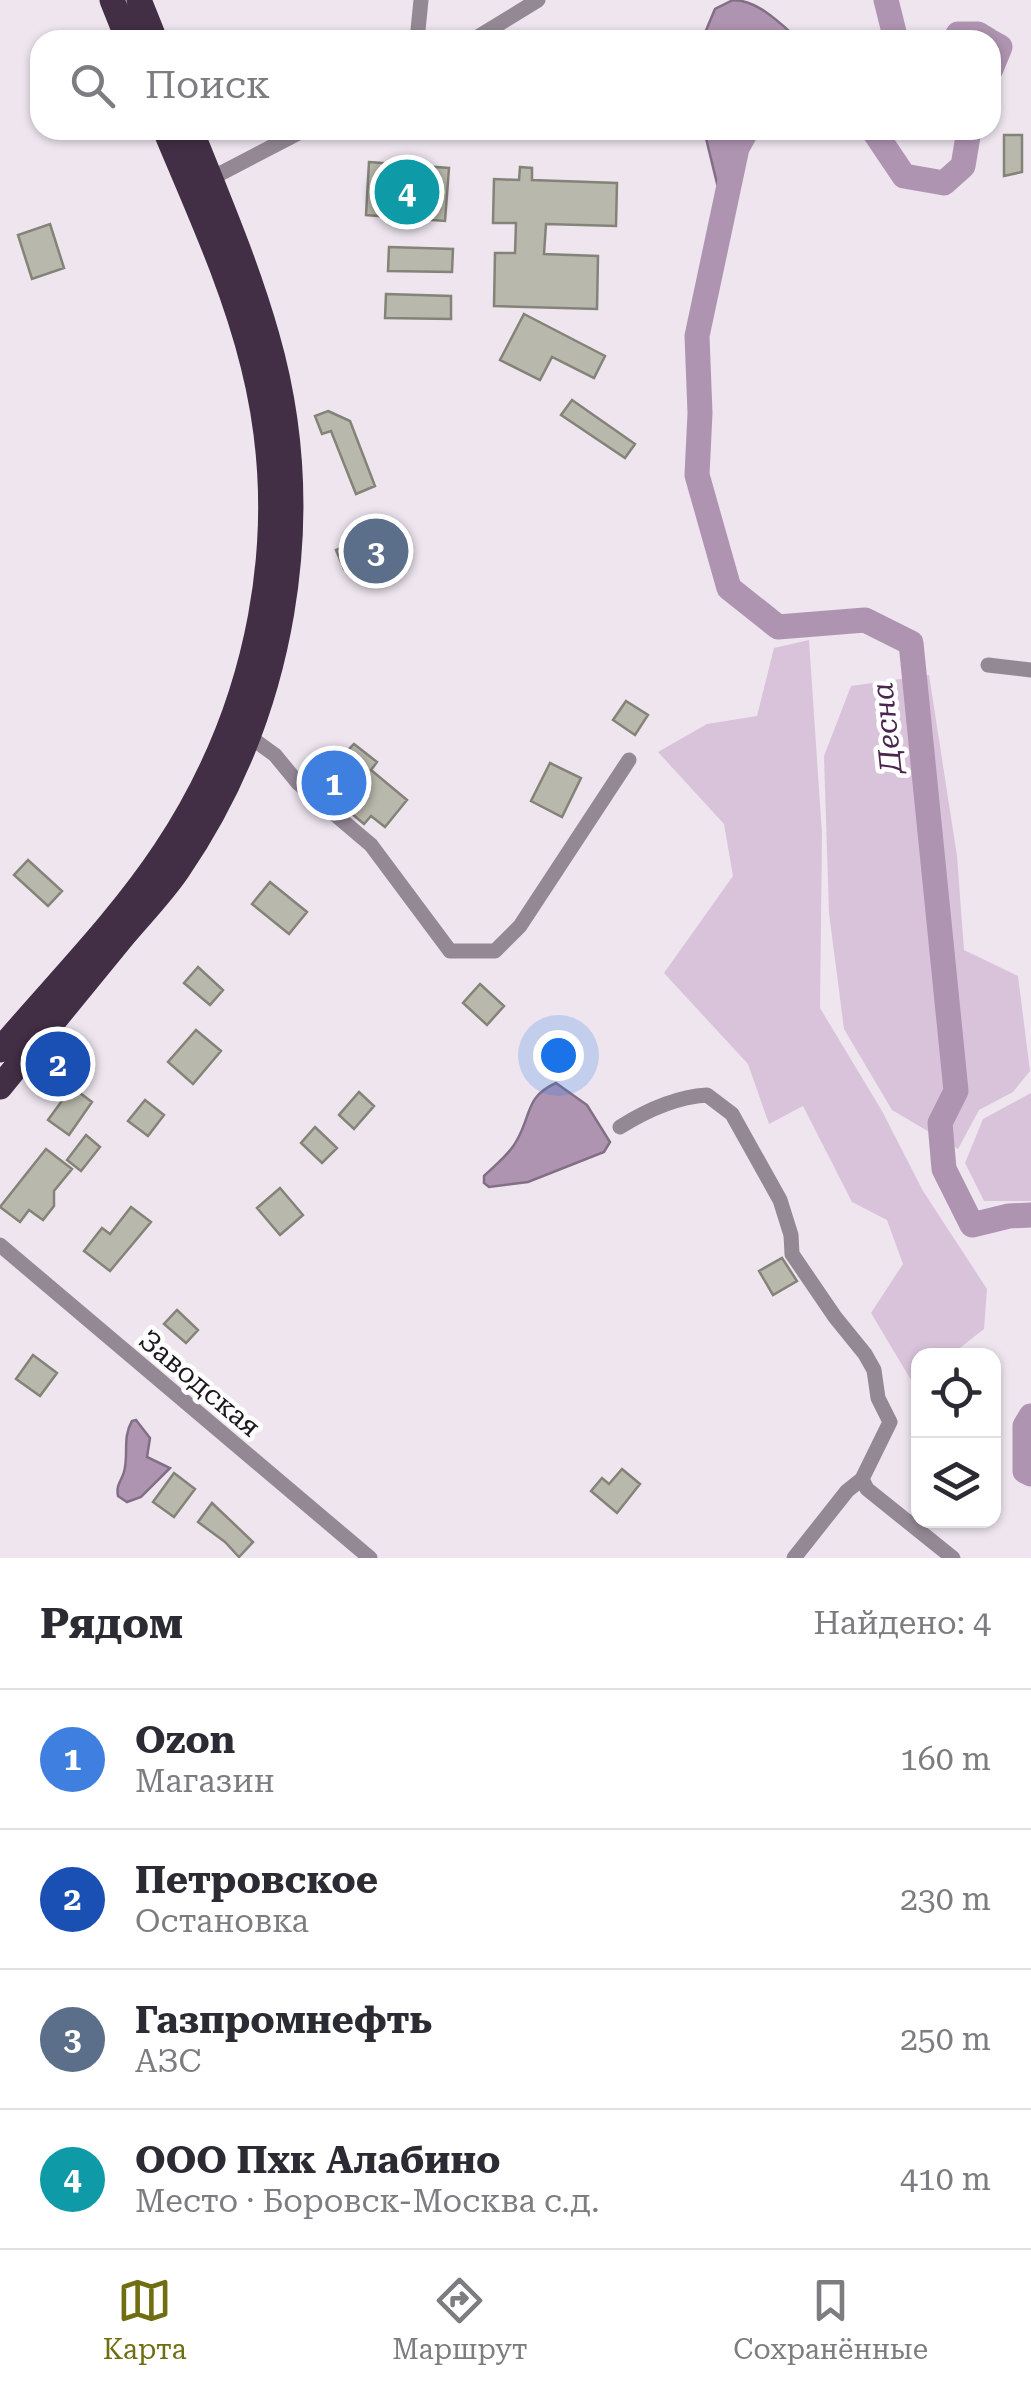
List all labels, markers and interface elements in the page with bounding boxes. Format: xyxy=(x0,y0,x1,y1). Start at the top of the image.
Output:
search box xyxy=(30,30,1001,140)
icon: search xyxy=(65,58,120,113)
text: Поиск xyxy=(145,63,270,107)
pin: 4 xyxy=(374,154,440,230)
pin: 3 xyxy=(344,514,408,588)
water label: Десна xyxy=(864,681,909,777)
pin: 1 xyxy=(302,746,366,820)
pin: 2 xyxy=(26,1026,90,1102)
your location xyxy=(533,1030,584,1081)
street label: Заводская xyxy=(132,1323,267,1444)
map controls xyxy=(911,1348,1001,1528)
button: locate xyxy=(911,1348,1001,1438)
button: layers xyxy=(911,1438,1001,1528)
text: Рядом xyxy=(40,1599,183,1648)
text: Найдено: 4 xyxy=(813,1604,991,1642)
text: Ozon xyxy=(135,1718,235,1762)
text: 1 xyxy=(64,1740,81,1778)
text: 160 m xyxy=(900,1740,991,1778)
text: Магазин xyxy=(135,1762,275,1800)
text: Петровское xyxy=(135,1858,378,1902)
text: 2 xyxy=(64,1880,81,1918)
text: 230 m xyxy=(900,1880,991,1918)
text: Остановка xyxy=(135,1902,309,1940)
text: Газпромнефть xyxy=(135,1998,432,2042)
text: 3 xyxy=(64,2020,81,2058)
text: 250 m xyxy=(900,2020,991,2058)
text: АЗС xyxy=(135,2042,201,2080)
text: ООО Пхк Алабино xyxy=(135,2138,501,2182)
text: 4 xyxy=(64,2160,81,2198)
text: 410 m xyxy=(900,2160,991,2198)
text: Место · Боровск-Москва с.д. xyxy=(135,2182,599,2220)
tab: Карта xyxy=(103,2273,187,2366)
tab: Маршрут xyxy=(392,2273,528,2366)
tab: Сохранённые xyxy=(733,2273,928,2366)

